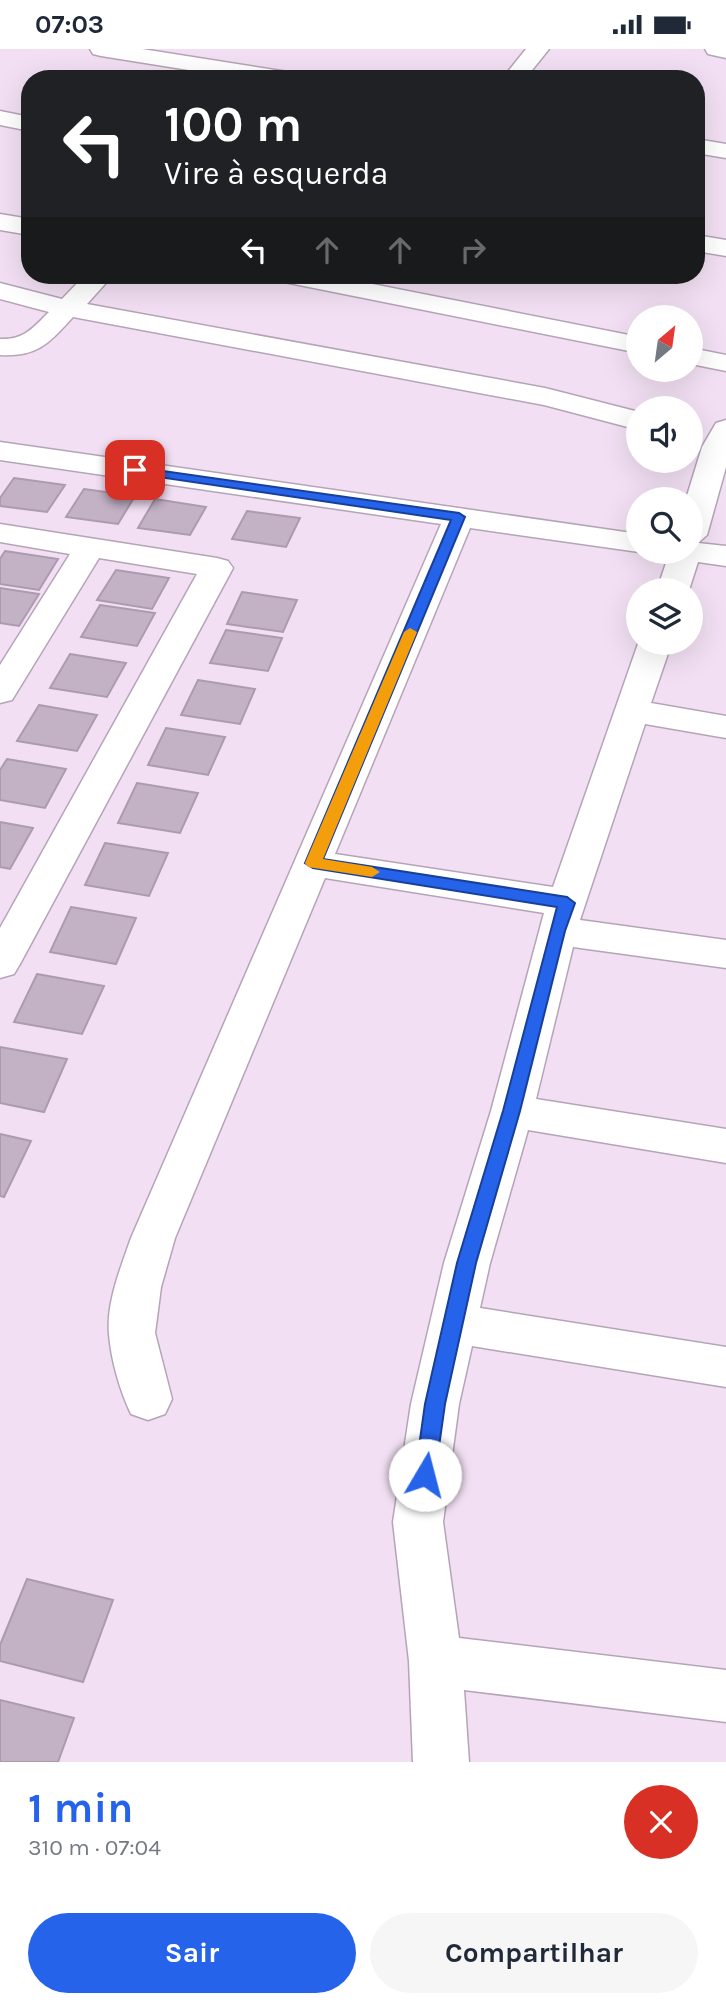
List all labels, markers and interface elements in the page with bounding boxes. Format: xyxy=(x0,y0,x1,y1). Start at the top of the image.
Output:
text: 07:03 xyxy=(35,9,104,40)
text: 100 m xyxy=(164,96,302,153)
icon: left xyxy=(49,98,140,189)
text: Vire à esquerda xyxy=(164,155,388,192)
icon: left xyxy=(235,231,273,269)
icon: ahead xyxy=(308,231,346,269)
icon: ahead xyxy=(381,231,419,269)
icon: right xyxy=(454,231,492,269)
north arrow xyxy=(626,305,704,381)
map controls xyxy=(626,305,703,655)
button: sound xyxy=(626,396,703,473)
pin xyxy=(105,440,165,500)
icon: arrive xyxy=(116,451,154,489)
button: search xyxy=(626,487,703,564)
button: layers xyxy=(626,578,703,655)
position arrow xyxy=(388,1438,462,1512)
text: 1 min xyxy=(28,1783,133,1833)
button: close xyxy=(624,1785,698,1859)
text: 310 m · 07:04 xyxy=(28,1834,161,1861)
button: Sair xyxy=(28,1913,356,1993)
button: Compartilhar xyxy=(370,1913,698,1993)

